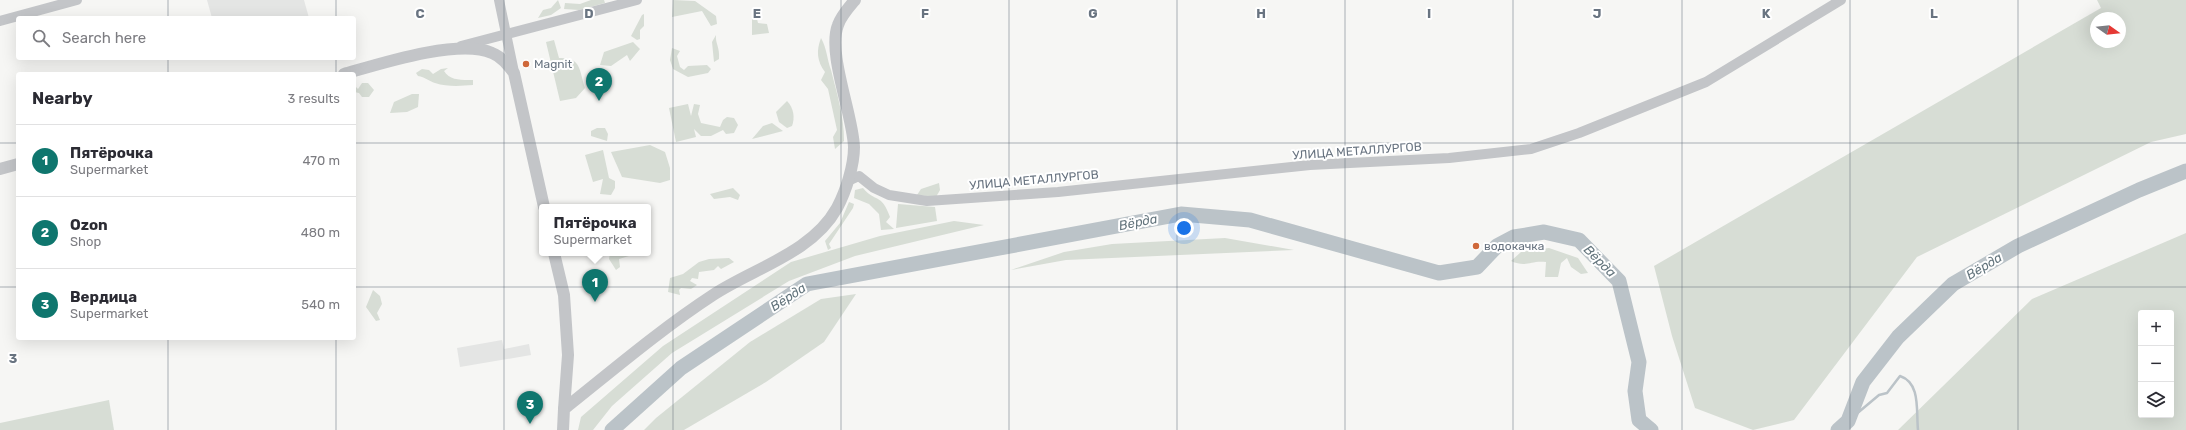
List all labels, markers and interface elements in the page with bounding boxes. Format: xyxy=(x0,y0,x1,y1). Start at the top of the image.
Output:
text: C xyxy=(415,6,425,21)
text: D xyxy=(584,6,594,21)
text: E xyxy=(753,6,761,21)
text: F xyxy=(921,6,929,21)
text: G xyxy=(1088,6,1098,21)
text: H xyxy=(1256,6,1266,21)
text: I xyxy=(1427,6,1431,21)
text: J xyxy=(1593,6,1601,21)
text: K xyxy=(1762,6,1771,21)
text: L xyxy=(1930,6,1938,21)
north arrow xyxy=(2090,12,2126,48)
search box xyxy=(16,16,356,60)
icon: search xyxy=(30,27,52,49)
text: Search here xyxy=(62,29,146,47)
place label: Magnit xyxy=(534,57,572,71)
marker: Magnit xyxy=(521,59,531,69)
pin: 2 xyxy=(586,68,612,101)
text: Nearby xyxy=(32,88,93,108)
text: 3 results xyxy=(288,91,340,106)
street label: УЛИЦА МЕТАЛЛУРГОВ xyxy=(1292,139,1422,163)
text: Пятёрочка xyxy=(70,144,153,162)
text: 1 xyxy=(42,153,48,168)
text: 470 m xyxy=(302,153,340,168)
text: Supermarket xyxy=(70,162,148,177)
street label: УЛИЦА МЕТАЛЛУРГОВ xyxy=(969,167,1099,193)
popup xyxy=(539,204,651,256)
water label: Вёрда xyxy=(1117,211,1159,233)
text: Пятёрочка xyxy=(553,214,637,232)
text: Ozon xyxy=(70,216,108,234)
your location xyxy=(1174,218,1194,238)
text: 2 xyxy=(41,225,49,240)
text: 480 m xyxy=(301,225,340,240)
text: Supermarket xyxy=(553,232,632,247)
text: Shop xyxy=(70,234,101,249)
place label: водокачка xyxy=(1484,239,1544,253)
marker: водокачка xyxy=(1471,241,1481,251)
water label: Вёрда xyxy=(1581,242,1619,280)
water label: Вёрда xyxy=(1963,249,2005,282)
pin: 1 xyxy=(582,269,608,302)
water label: Вёрда xyxy=(768,280,809,314)
text: Вердица xyxy=(70,288,137,306)
text: 3 xyxy=(41,297,49,312)
text: 540 m xyxy=(301,297,340,312)
text: Supermarket xyxy=(70,306,148,321)
map controls xyxy=(2138,310,2174,418)
button: + xyxy=(2138,310,2174,346)
button: − xyxy=(2138,346,2174,382)
text: 3 xyxy=(9,351,18,366)
button: layers xyxy=(2138,382,2174,418)
pin: 3 xyxy=(517,391,543,424)

